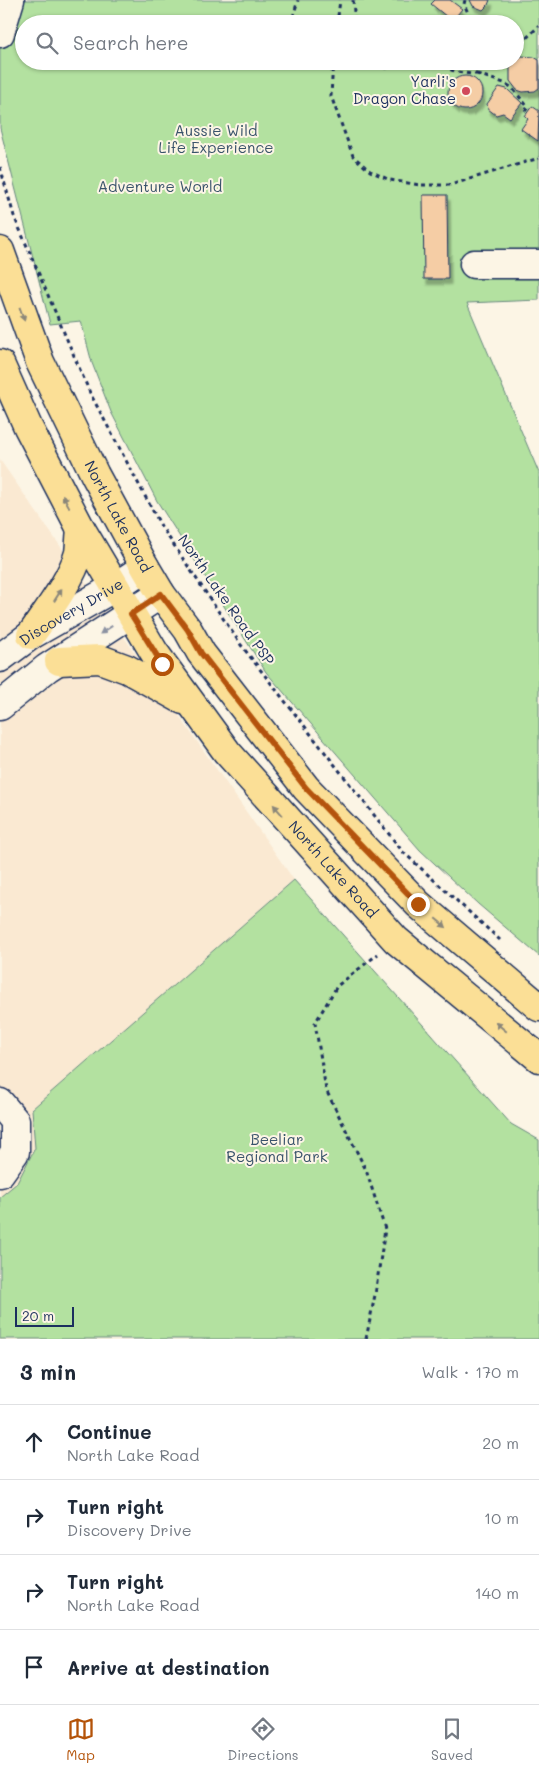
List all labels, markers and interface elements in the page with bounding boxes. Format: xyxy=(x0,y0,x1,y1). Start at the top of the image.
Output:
search box xyxy=(15,15,524,70)
icon: search xyxy=(33,29,61,57)
text: Search here xyxy=(73,30,189,55)
place label: Yarli's Dragon Chase xyxy=(353,71,456,108)
marker: Yarli's Dragon Chase xyxy=(460,85,472,97)
park label: Aussie Wild Life Experience xyxy=(159,120,274,157)
park label: Adventure World xyxy=(98,176,222,196)
one-way arrow xyxy=(19,306,26,321)
street label: North Lake Road xyxy=(80,457,157,575)
one-way arrow xyxy=(62,494,70,508)
street label: North Lake Road PSP xyxy=(174,530,280,669)
street label: Discovery Drive xyxy=(15,573,127,649)
one-way arrow xyxy=(53,588,62,601)
one-way arrow xyxy=(99,625,113,635)
route start xyxy=(151,653,174,676)
one-way arrow xyxy=(272,804,284,816)
street label: North Lake Road xyxy=(285,816,382,922)
route end xyxy=(407,893,430,916)
one-way arrow xyxy=(435,918,448,929)
one-way arrow xyxy=(495,1021,508,1032)
park label: Beeliar Regional Park xyxy=(226,1129,328,1166)
scale bar xyxy=(15,1304,74,1327)
text: 20 m xyxy=(22,1306,54,1325)
text: 3 min xyxy=(20,1358,76,1385)
text: Walk · 170 m xyxy=(421,1361,519,1382)
text: Continue xyxy=(67,1419,152,1444)
icon: ahead xyxy=(20,1428,48,1456)
text: 20 m xyxy=(482,1432,519,1453)
text: North Lake Road xyxy=(67,1444,199,1465)
text: Turn right xyxy=(67,1494,164,1519)
icon: right xyxy=(20,1503,48,1531)
text: 10 m xyxy=(484,1507,519,1528)
text: Discovery Drive xyxy=(67,1519,192,1540)
text: Turn right xyxy=(67,1569,164,1594)
icon: right xyxy=(20,1578,48,1606)
text: 140 m xyxy=(475,1582,519,1603)
text: North Lake Road xyxy=(67,1594,199,1615)
icon: arrive xyxy=(20,1653,48,1681)
text: Arrive at destination xyxy=(67,1655,270,1680)
tab: Map xyxy=(66,1715,95,1764)
tab: Directions xyxy=(227,1715,299,1764)
tab: Saved xyxy=(431,1715,473,1764)

